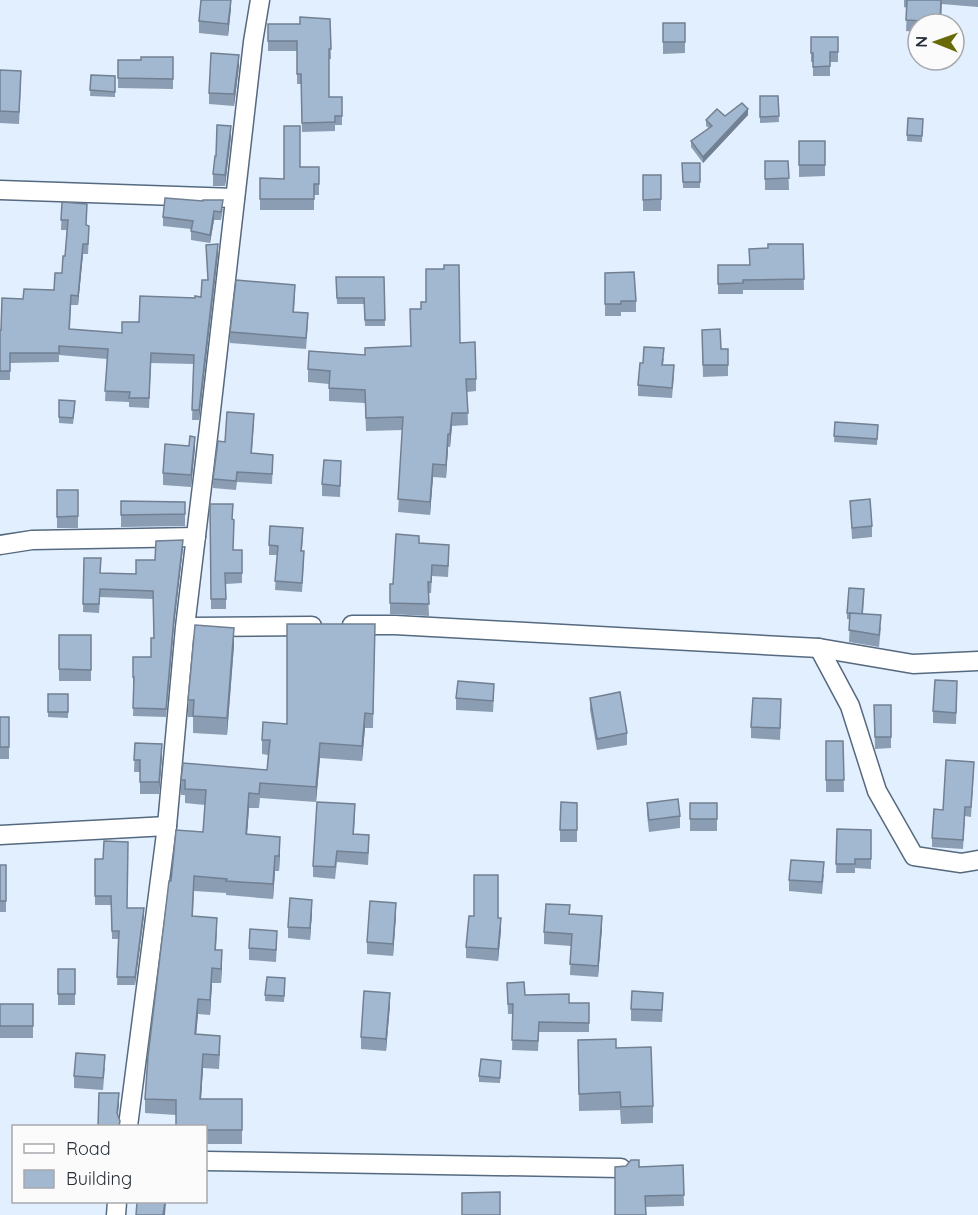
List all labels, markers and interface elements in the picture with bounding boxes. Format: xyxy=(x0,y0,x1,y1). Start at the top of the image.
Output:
north arrow xyxy=(906,12,966,72)
text: N xyxy=(911,36,931,48)
legend xyxy=(12,1125,207,1203)
text: Road xyxy=(66,1137,111,1160)
text: Building xyxy=(66,1167,132,1190)

